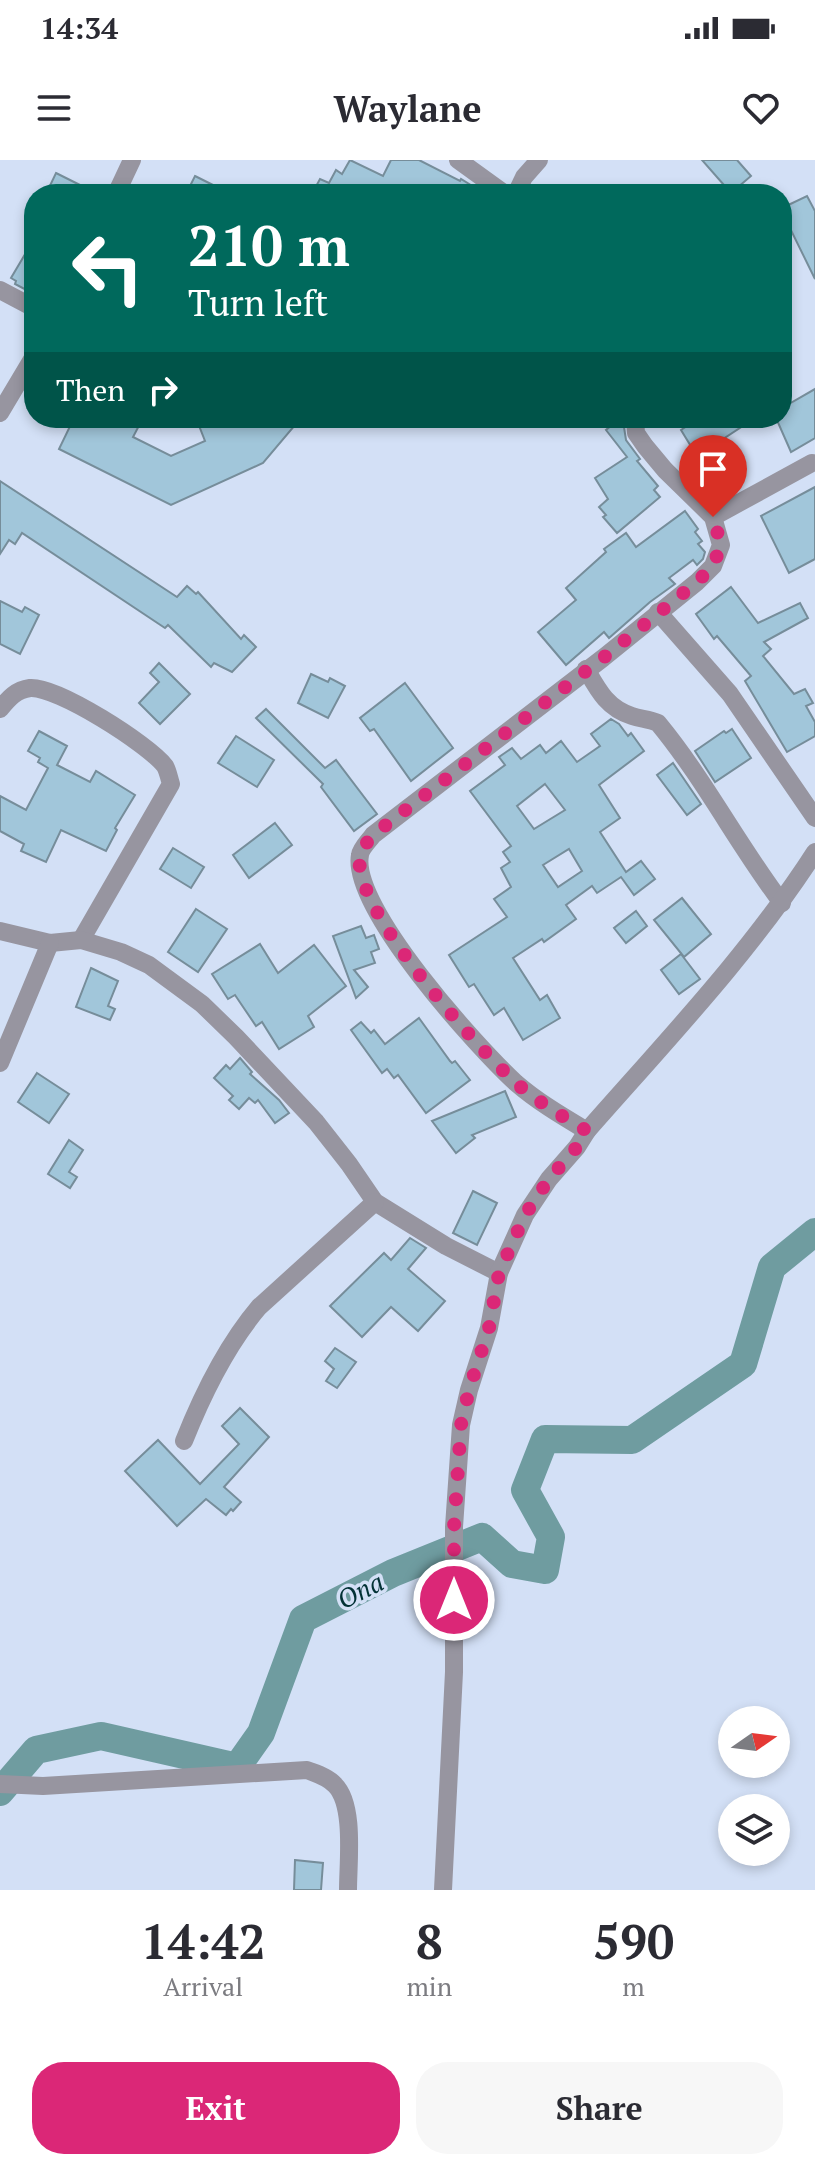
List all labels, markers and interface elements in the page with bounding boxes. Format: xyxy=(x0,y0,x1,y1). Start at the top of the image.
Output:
text: 14:34 xyxy=(40,8,118,48)
text: Waylane xyxy=(333,85,482,132)
icon: menu xyxy=(32,86,76,130)
icon: heart xyxy=(739,86,783,130)
text: 210 m xyxy=(188,208,350,282)
icon: left xyxy=(56,216,160,320)
text: Turn left xyxy=(188,279,328,326)
icon: right xyxy=(141,368,185,412)
text: Then xyxy=(56,370,125,410)
pin xyxy=(679,435,747,517)
icon: arrive xyxy=(691,447,735,491)
position arrow xyxy=(412,1558,496,1642)
water label: Ona xyxy=(331,1564,389,1616)
north arrow xyxy=(718,1706,790,1778)
map controls xyxy=(718,1706,790,1866)
button: layers xyxy=(718,1794,790,1866)
text: 14:42 xyxy=(141,1909,266,1973)
text: 8 xyxy=(416,1909,443,1973)
text: 590 xyxy=(593,1909,674,1973)
text: Arrival xyxy=(163,1969,243,2003)
text: min xyxy=(406,1969,452,2003)
text: m xyxy=(622,1969,645,2003)
button: Exit xyxy=(32,2062,400,2154)
button: Share xyxy=(416,2062,783,2154)

